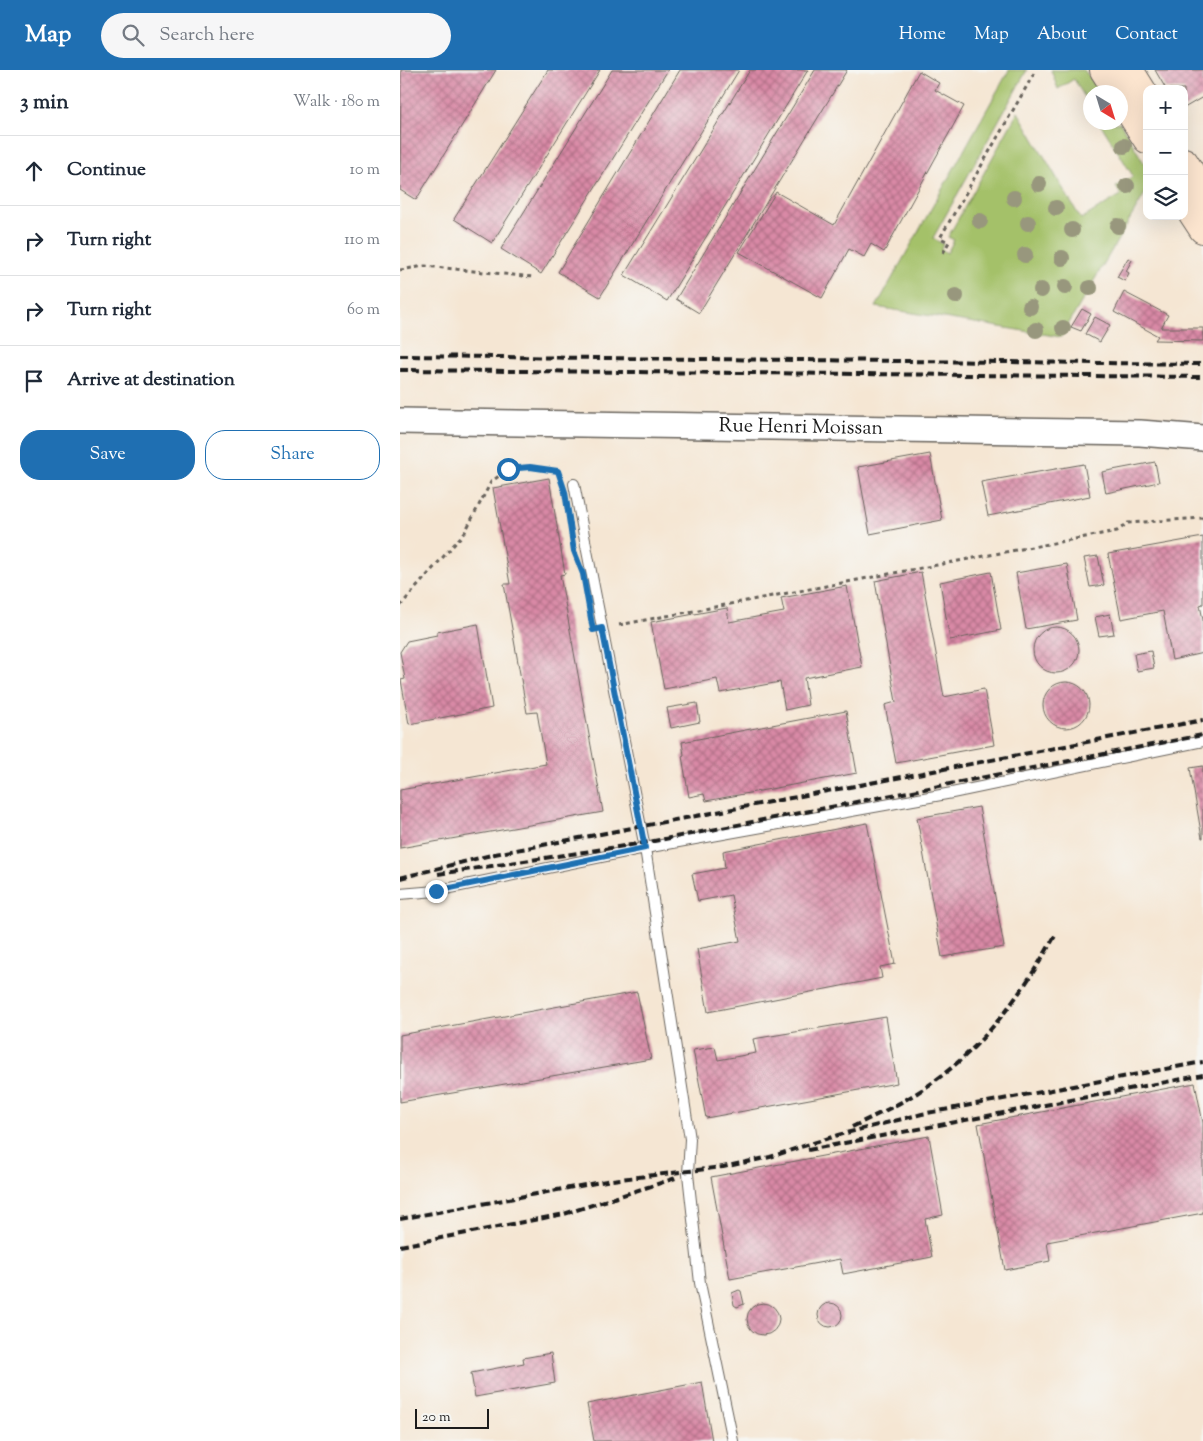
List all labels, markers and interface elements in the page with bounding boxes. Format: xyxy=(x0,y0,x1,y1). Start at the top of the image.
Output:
search box xyxy=(101,13,451,58)
text: Map xyxy=(25,18,71,52)
icon: search xyxy=(119,21,147,49)
text: Search here xyxy=(159,22,255,49)
text: Home xyxy=(899,22,946,48)
text: Map xyxy=(974,22,1009,48)
text: About xyxy=(1037,22,1087,48)
text: Contact xyxy=(1115,22,1178,48)
north arrow xyxy=(1083,85,1128,130)
map controls xyxy=(1143,85,1188,220)
button: + xyxy=(1143,85,1188,130)
text: 3 min xyxy=(20,88,69,118)
text: Walk · 180 m xyxy=(293,91,380,114)
button: − xyxy=(1143,130,1188,175)
icon: ahead xyxy=(20,157,48,185)
text: Continue xyxy=(67,157,146,184)
text: 10 m xyxy=(350,159,380,182)
button: layers xyxy=(1143,175,1188,220)
icon: right xyxy=(20,227,48,255)
text: Turn right xyxy=(67,227,151,254)
text: 110 m xyxy=(344,229,380,252)
icon: right xyxy=(20,297,48,325)
text: Turn right xyxy=(67,297,151,324)
text: 60 m xyxy=(347,299,380,322)
icon: arrive xyxy=(20,367,48,395)
text: Arrive at destination xyxy=(67,367,235,394)
street label: Rue Henri Moissan xyxy=(718,412,884,443)
button: Save xyxy=(20,430,195,480)
button: Share xyxy=(205,430,380,480)
route start xyxy=(497,458,520,481)
route end xyxy=(425,880,448,903)
scale bar xyxy=(415,1406,489,1429)
text: 20 m xyxy=(422,1408,451,1428)

